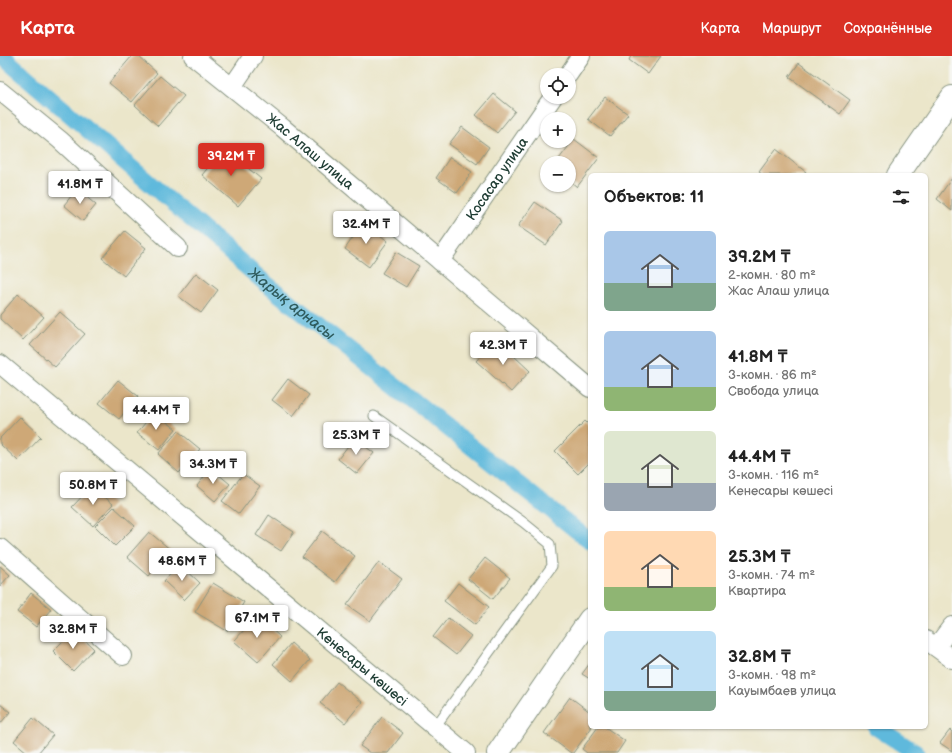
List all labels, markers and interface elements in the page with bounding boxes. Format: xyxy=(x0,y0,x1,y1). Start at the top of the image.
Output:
text: Карта xyxy=(20,17,74,40)
text: Карта xyxy=(701,20,740,37)
text: Маршрут xyxy=(762,20,822,37)
text: Сохранённые xyxy=(844,20,932,37)
map controls xyxy=(540,68,576,192)
button: locate xyxy=(540,68,576,104)
street label: Жас Алаш улица xyxy=(263,110,358,194)
button: + xyxy=(540,112,576,148)
street label: Косасар улица xyxy=(463,134,532,224)
pin: 39.2M ₸ xyxy=(194,143,268,177)
text: 39.2M ₸ xyxy=(207,148,255,164)
button: − xyxy=(540,156,576,192)
pin: 41.8M ₸ xyxy=(43,171,117,205)
text: 41.8M ₸ xyxy=(57,176,103,192)
icon: filters xyxy=(890,186,912,208)
text: Объектов: 11 xyxy=(604,187,704,207)
pin: 32.4M ₸ xyxy=(329,211,403,245)
text: 32.4M ₸ xyxy=(342,216,390,232)
icon: home xyxy=(636,247,684,295)
text: 39.2M ₸ xyxy=(728,247,790,267)
water label: Жарық арнасы xyxy=(243,263,339,345)
text: 2-комн. · 80 m² xyxy=(728,267,816,283)
text: Жас Алаш улица xyxy=(728,283,829,299)
pin: 42.3M ₸ xyxy=(466,332,540,366)
text: 42.3M ₸ xyxy=(479,337,527,353)
icon: home xyxy=(636,347,684,395)
text: 41.8M ₸ xyxy=(728,347,787,367)
text: 3-комн. · 86 m² xyxy=(728,367,817,383)
text: Свобода улица xyxy=(728,383,819,399)
pin: 44.4M ₸ xyxy=(119,397,193,431)
text: 44.4M ₸ xyxy=(132,402,180,418)
pin: 25.3M ₸ xyxy=(319,422,393,456)
text: 25.3M ₸ xyxy=(332,427,380,443)
icon: home xyxy=(636,447,684,495)
text: 44.4M ₸ xyxy=(728,447,790,467)
pin: 34.3M ₸ xyxy=(176,451,250,485)
text: 34.3M ₸ xyxy=(189,456,237,472)
text: 3-комн. · 116 m² xyxy=(728,467,819,483)
pin: 50.8M ₸ xyxy=(56,472,130,506)
text: 50.8M ₸ xyxy=(69,477,117,493)
text: Кенесары көшесі xyxy=(728,483,833,499)
icon: home xyxy=(636,547,684,595)
text: 25.3M ₸ xyxy=(728,547,790,567)
pin: 48.6M ₸ xyxy=(145,548,219,582)
text: 48.6M ₸ xyxy=(158,553,206,569)
text: 3-комн. · 74 m² xyxy=(728,567,815,583)
text: Квартира xyxy=(728,583,786,599)
pin: 67.1M ₸ xyxy=(220,605,294,639)
text: 67.1M ₸ xyxy=(234,610,280,626)
pin: 32.8M ₸ xyxy=(36,616,110,650)
text: 32.8M ₸ xyxy=(49,621,97,637)
street label: Кенесары көшесі xyxy=(313,624,411,710)
icon: home xyxy=(636,647,684,695)
text: 32.8M ₸ xyxy=(728,647,791,667)
text: 3-комн. · 98 m² xyxy=(728,667,816,683)
text: Кауымбаев улица xyxy=(728,683,836,699)

